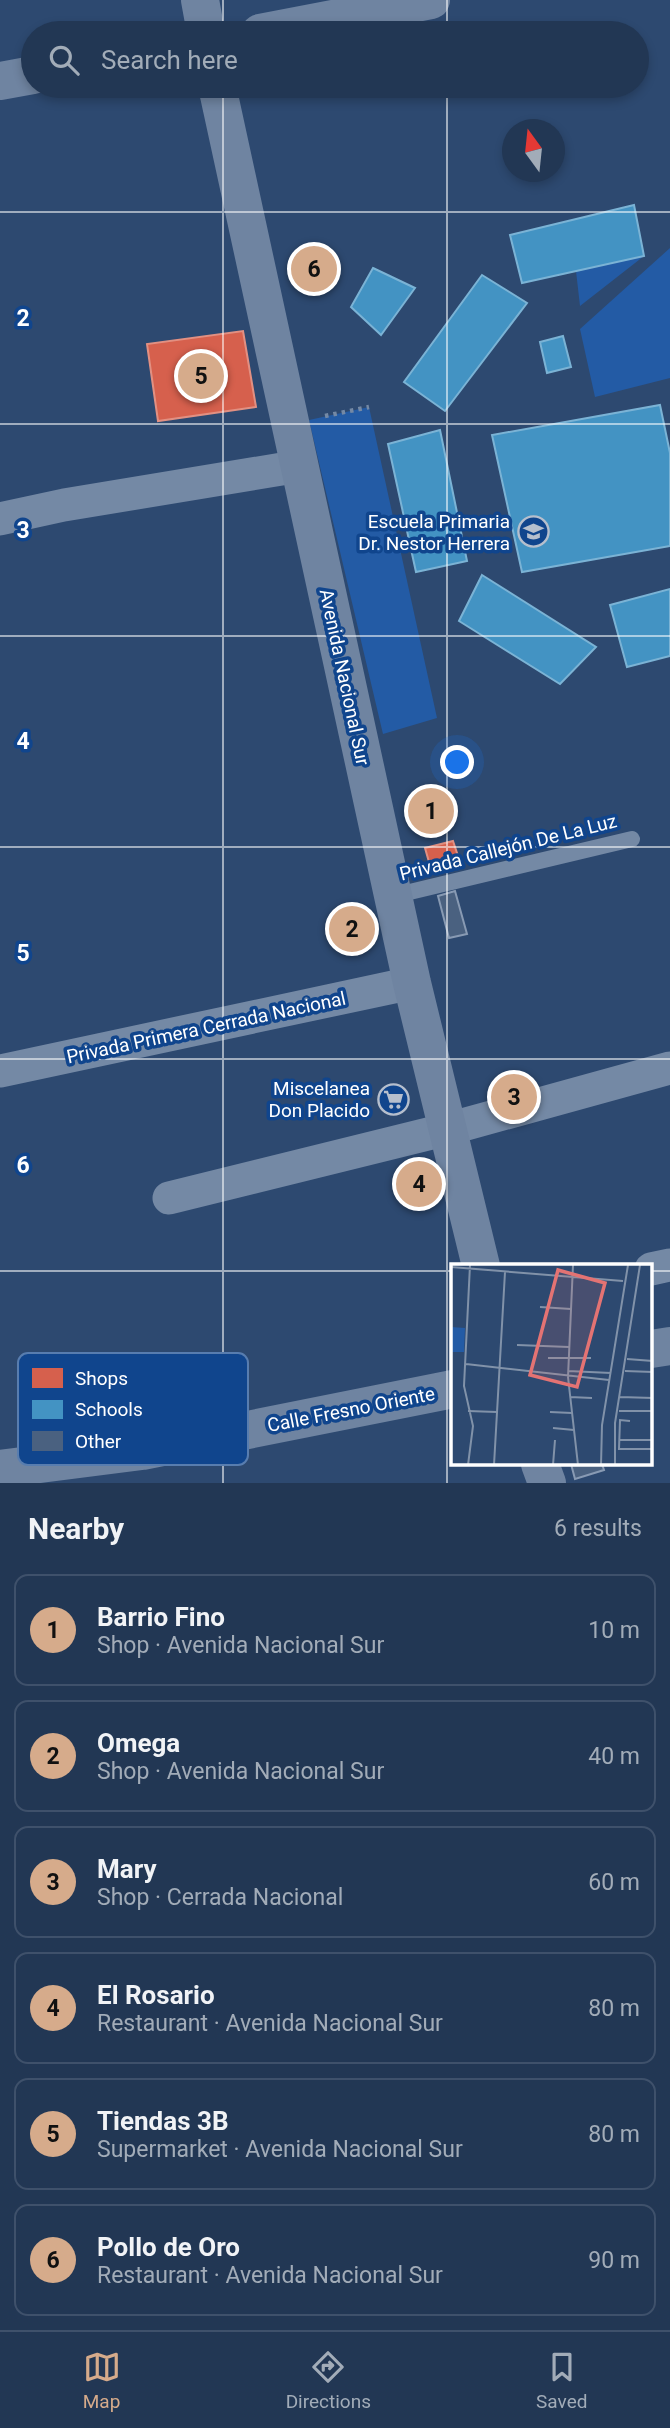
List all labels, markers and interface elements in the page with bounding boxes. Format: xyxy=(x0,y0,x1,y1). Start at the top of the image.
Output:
search box xyxy=(21,21,649,98)
icon: search xyxy=(45,41,83,79)
text: Search here xyxy=(101,45,238,75)
north arrow xyxy=(502,119,565,182)
pin: 6 xyxy=(291,243,337,295)
text: 2 xyxy=(16,305,30,332)
pin: 5 xyxy=(178,350,224,402)
place label: Escuela Primaria Dr. Nestor Herrera xyxy=(358,510,510,555)
school or university icon: Escuela Primaria Dr. Nestor Herrera xyxy=(516,515,550,549)
text: 3 xyxy=(16,517,30,544)
street label: Avenida Nacional Sur xyxy=(315,587,375,768)
text: 4 xyxy=(16,728,30,755)
your location xyxy=(440,745,474,779)
pin: 1 xyxy=(408,785,454,837)
street label: Privada Callejón De La Luz xyxy=(397,809,619,886)
pin: 2 xyxy=(329,903,375,955)
text: 5 xyxy=(16,940,30,967)
street label: Privada Primera Cerrada Nacional xyxy=(64,987,348,1068)
pin: 3 xyxy=(491,1071,537,1123)
place label: Miscelanea Don Placido xyxy=(268,1077,370,1122)
supermarket icon: Miscelanea Don Placido xyxy=(376,1082,410,1116)
text: 6 xyxy=(16,1152,30,1179)
pin: 4 xyxy=(396,1158,442,1210)
inset map xyxy=(451,1264,652,1465)
legend xyxy=(18,1353,248,1465)
text: Shops xyxy=(75,1367,128,1390)
street label: Calle Fresno Oriente xyxy=(265,1382,437,1437)
text: Schools xyxy=(75,1398,143,1421)
text: Other xyxy=(75,1430,122,1453)
text: Nearby xyxy=(28,1511,124,1546)
text: 6 results xyxy=(554,1515,642,1542)
text: Barrio Fino xyxy=(97,1602,225,1632)
text: 1 xyxy=(46,1617,60,1644)
text: 10 m xyxy=(588,1617,640,1644)
text: Shop · Avenida Nacional Sur xyxy=(97,1632,384,1659)
text: Omega xyxy=(97,1728,180,1758)
text: 2 xyxy=(46,1743,60,1770)
text: 40 m xyxy=(588,1743,640,1770)
text: Shop · Avenida Nacional Sur xyxy=(97,1758,384,1785)
text: Mary xyxy=(97,1854,157,1884)
text: 3 xyxy=(46,1869,60,1896)
text: 60 m xyxy=(588,1869,640,1896)
text: Shop · Cerrada Nacional xyxy=(97,1884,343,1911)
text: El Rosario xyxy=(97,1980,215,2010)
text: 4 xyxy=(46,1995,60,2022)
text: 80 m xyxy=(588,1995,640,2022)
text: Restaurant · Avenida Nacional Sur xyxy=(97,2010,443,2037)
text: Tiendas 3B xyxy=(97,2106,229,2136)
text: 5 xyxy=(46,2121,60,2148)
text: 80 m xyxy=(588,2121,640,2148)
text: Supermarket · Avenida Nacional Sur xyxy=(97,2136,463,2163)
text: Pollo de Oro xyxy=(97,2232,240,2262)
text: 6 xyxy=(46,2247,60,2274)
text: 90 m xyxy=(588,2247,640,2274)
text: Restaurant · Avenida Nacional Sur xyxy=(97,2262,443,2289)
tab: Map xyxy=(83,2348,121,2413)
tab: Directions xyxy=(286,2348,371,2413)
tab: Saved xyxy=(536,2348,587,2413)

